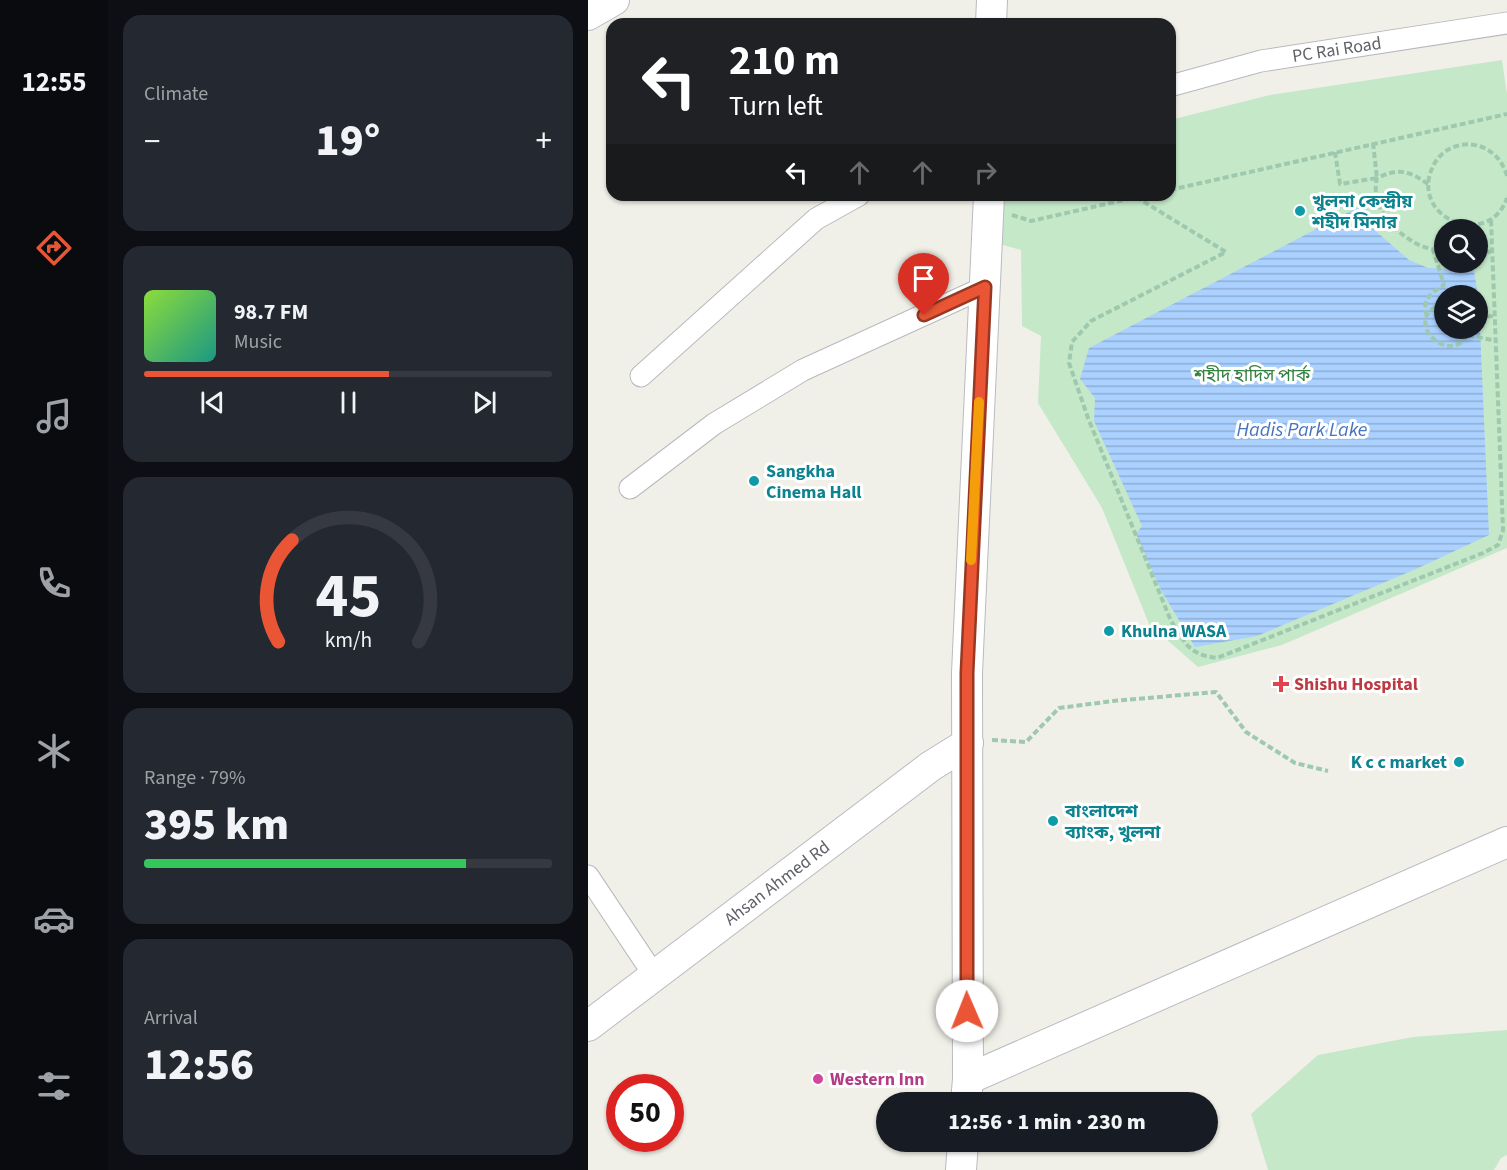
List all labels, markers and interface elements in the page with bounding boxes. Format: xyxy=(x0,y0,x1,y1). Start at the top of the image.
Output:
text: 210 m xyxy=(729,31,840,91)
street label: PC Rai Road xyxy=(1290,31,1383,69)
icon: left xyxy=(630,42,708,120)
text: 12:55 xyxy=(21,63,87,102)
text: Climate xyxy=(144,80,208,108)
text: Turn left xyxy=(729,87,823,126)
text: 19° xyxy=(316,109,380,173)
text: − xyxy=(144,118,160,165)
text: + xyxy=(536,118,552,165)
icon: left xyxy=(780,156,813,189)
icon: ahead xyxy=(843,156,876,189)
icon: ahead xyxy=(906,156,939,189)
icon: right xyxy=(969,156,1002,189)
place label: খুলনা কেন্দ্রীয় শহীদ মিনার xyxy=(1311,189,1413,235)
marker: খুলনা কেন্দ্রীয় শহীদ মিনার xyxy=(1293,204,1307,218)
map controls xyxy=(1434,219,1488,339)
button: search xyxy=(1434,219,1488,273)
icon: directions xyxy=(33,227,75,269)
pin xyxy=(898,253,949,315)
icon: arrive xyxy=(907,262,940,295)
button: layers xyxy=(1434,285,1488,339)
text: 98.7 FM xyxy=(234,296,308,328)
text: Music xyxy=(234,328,282,356)
park label: শহীদ হাদিস পার্ক xyxy=(1193,363,1311,388)
icon: previous xyxy=(196,386,229,419)
icon: pause xyxy=(332,386,365,419)
icon: next xyxy=(468,386,501,419)
icon: music xyxy=(33,395,75,437)
water label: Hadis Park Lake xyxy=(1237,416,1367,444)
place label: Sangkha Cinema Hall xyxy=(766,459,862,505)
marker: Sangkha Cinema Hall xyxy=(747,474,761,488)
text: 45 xyxy=(315,552,381,641)
icon: phone xyxy=(33,562,75,604)
place label: Khulna WASA xyxy=(1121,619,1227,644)
marker: Khulna WASA xyxy=(1102,624,1116,638)
text: km/h xyxy=(324,625,372,656)
place label: Shishu Hospital xyxy=(1294,672,1418,697)
marker: Shishu Hospital xyxy=(1272,675,1290,693)
icon: climate xyxy=(33,730,75,772)
place label: K c c market xyxy=(1351,750,1447,775)
marker: K c c market xyxy=(1452,755,1466,769)
text: Range · 79% xyxy=(144,764,245,792)
text: 395 km xyxy=(144,793,289,857)
place label: বাংলাদেশ ব্যাংক, খুলনা xyxy=(1064,799,1161,845)
marker: বাংলাদেশ ব্যাংক, খুলনা xyxy=(1046,814,1060,828)
street label: Ahsan Ahmed Rd xyxy=(719,835,835,931)
icon: car xyxy=(33,898,75,940)
position arrow xyxy=(935,979,999,1043)
text: Arrival xyxy=(144,1004,198,1032)
text: 12:56 xyxy=(144,1033,254,1097)
icon: filters xyxy=(33,1065,75,1107)
place label: Western Inn xyxy=(830,1067,925,1092)
marker: Western Inn xyxy=(811,1072,825,1086)
speed limit sign: 50 xyxy=(606,1074,684,1152)
text: 12:56 · 1 min · 230 m xyxy=(948,1106,1146,1138)

